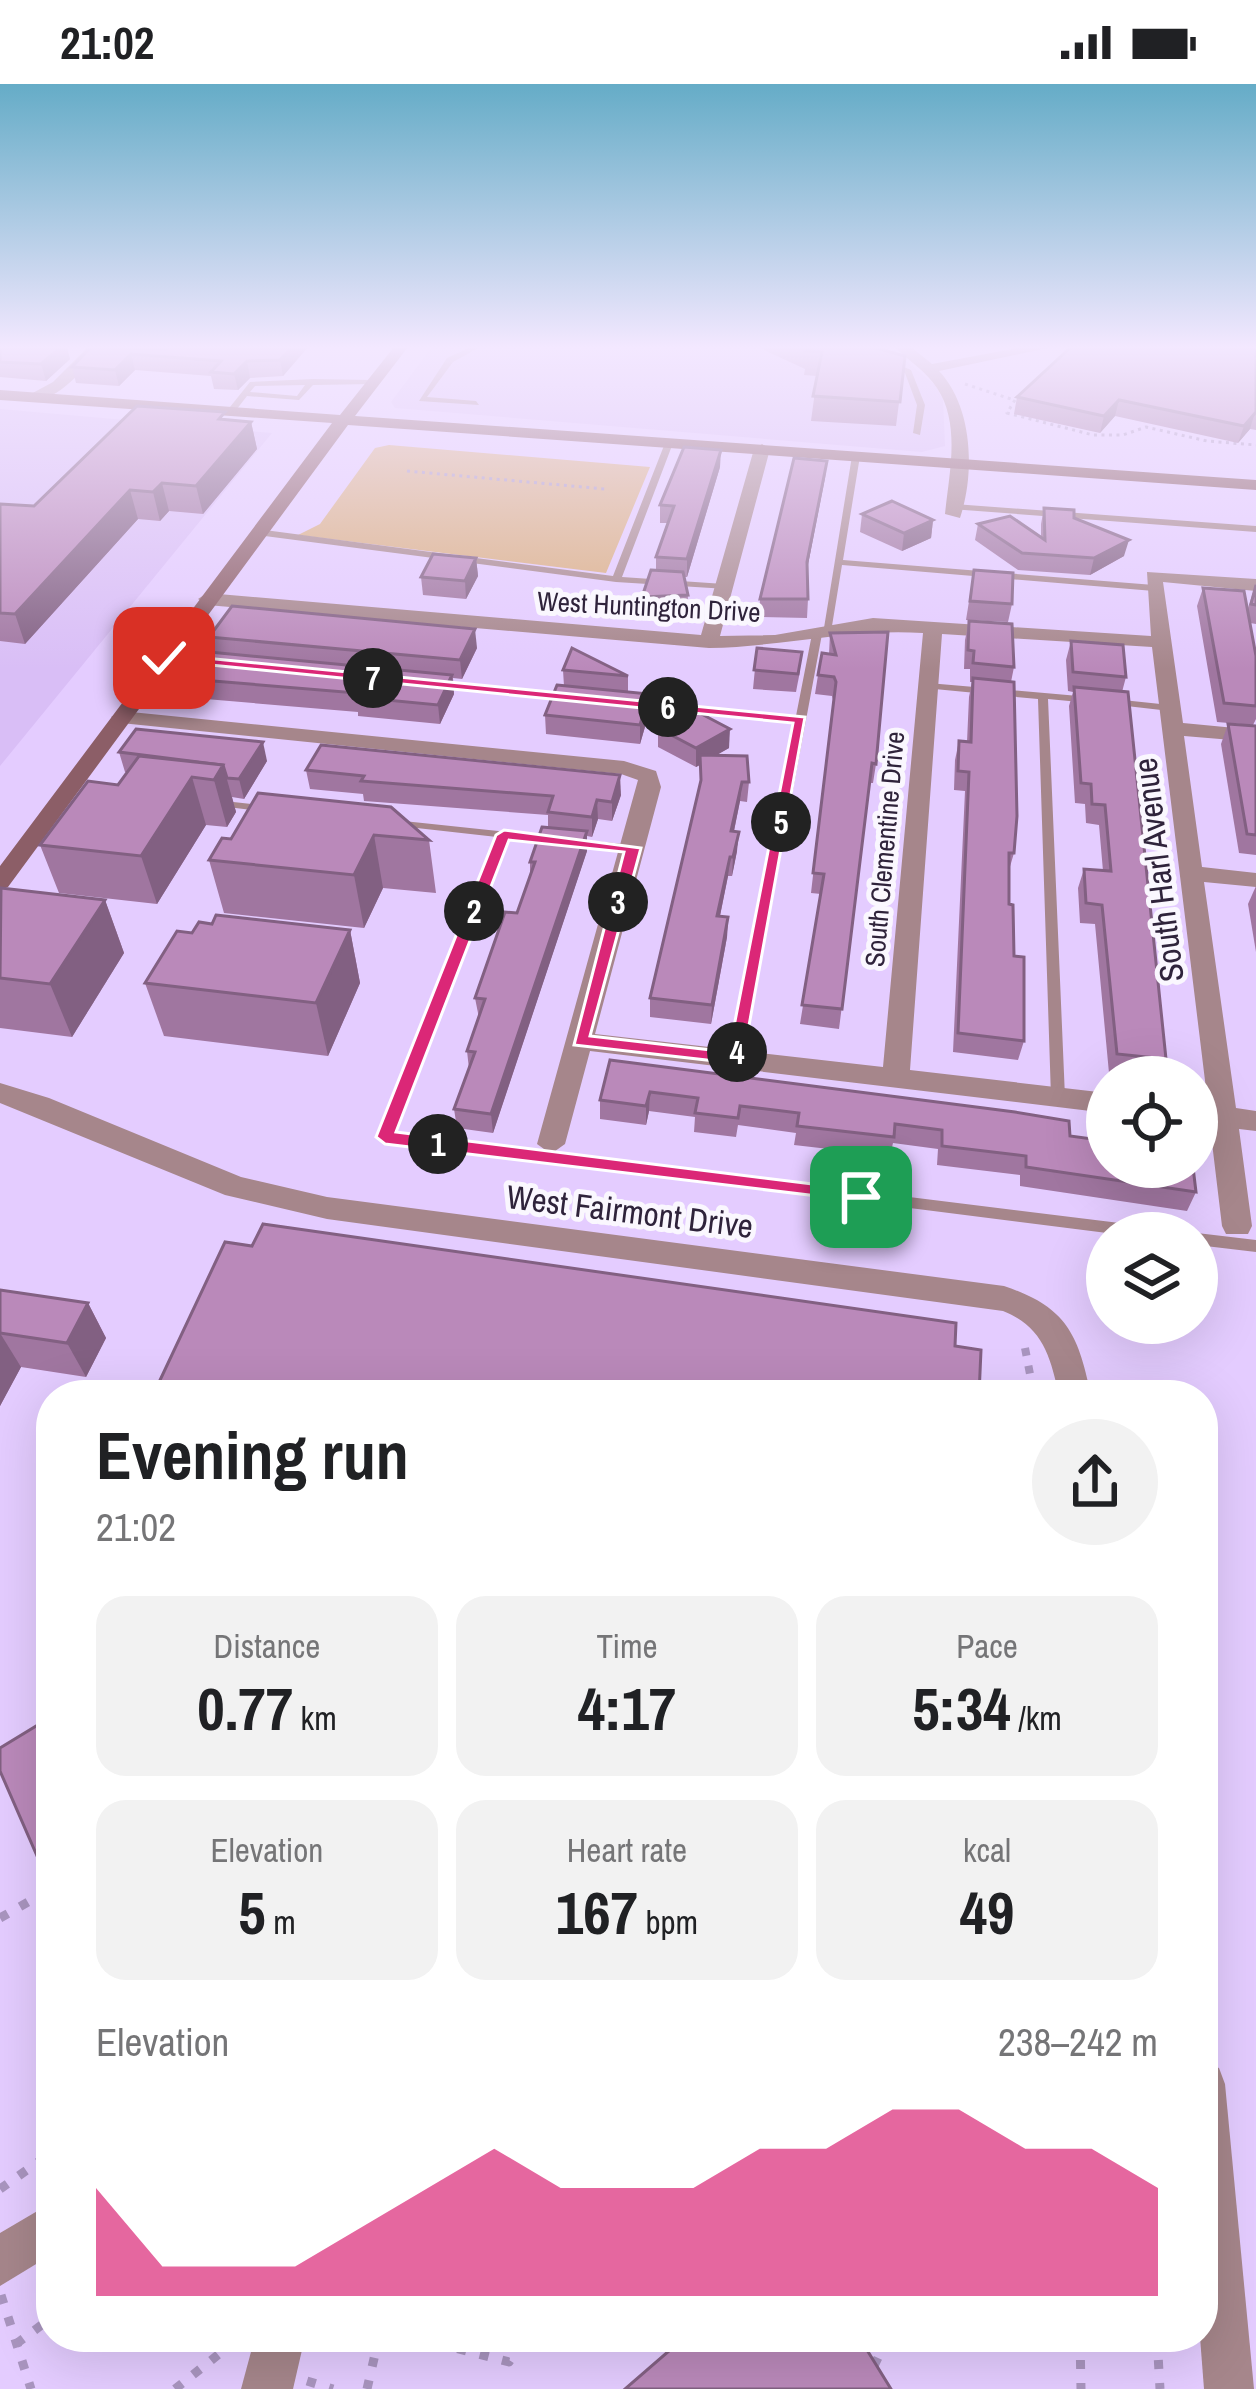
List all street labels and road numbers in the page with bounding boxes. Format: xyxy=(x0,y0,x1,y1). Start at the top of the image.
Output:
street label: West Huntington Drive xyxy=(536,582,762,630)
street label: South Clementine Drive xyxy=(856,730,912,968)
street label: South Harl Avenue xyxy=(1122,756,1194,984)
street label: West Fairmont Drive xyxy=(504,1174,756,1248)

